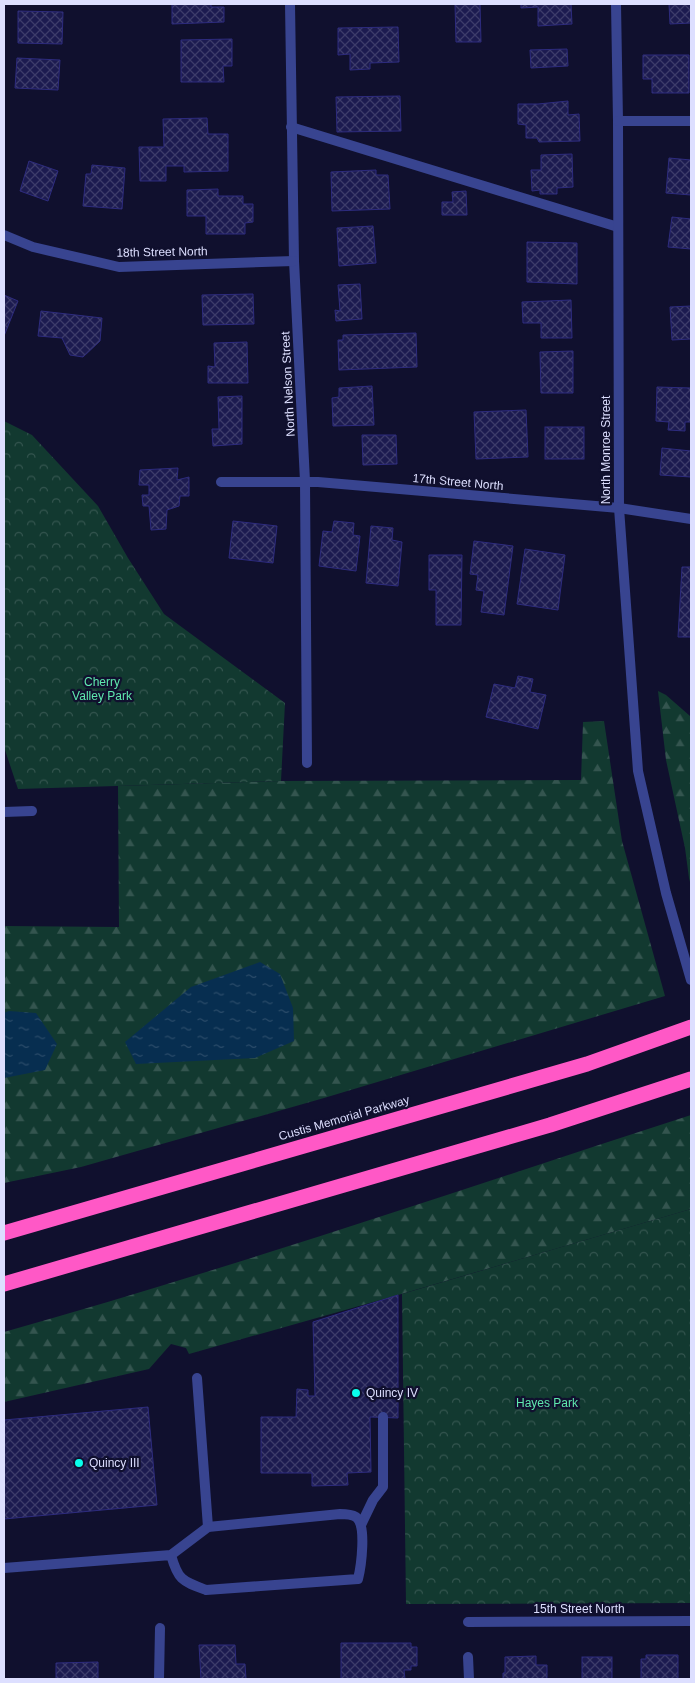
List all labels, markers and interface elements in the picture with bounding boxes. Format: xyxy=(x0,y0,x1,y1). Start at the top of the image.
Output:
street label: 18th Street North xyxy=(116,244,208,260)
street label: North Nelson Street xyxy=(278,330,298,437)
street label: North Monroe Street xyxy=(599,395,613,504)
street label: 17th Street North xyxy=(412,471,504,493)
park label: Cherry Valley Park xyxy=(72,675,133,703)
street label: Custis Memorial Parkway xyxy=(277,1093,411,1143)
place label: Quincy IV xyxy=(366,1386,418,1400)
marker: Quincy IV xyxy=(350,1387,362,1399)
park label: Hayes Park xyxy=(516,1396,579,1410)
place label: Quincy III xyxy=(89,1456,140,1470)
marker: Quincy III xyxy=(73,1457,85,1469)
street label: 15th Street North xyxy=(533,1602,625,1616)

